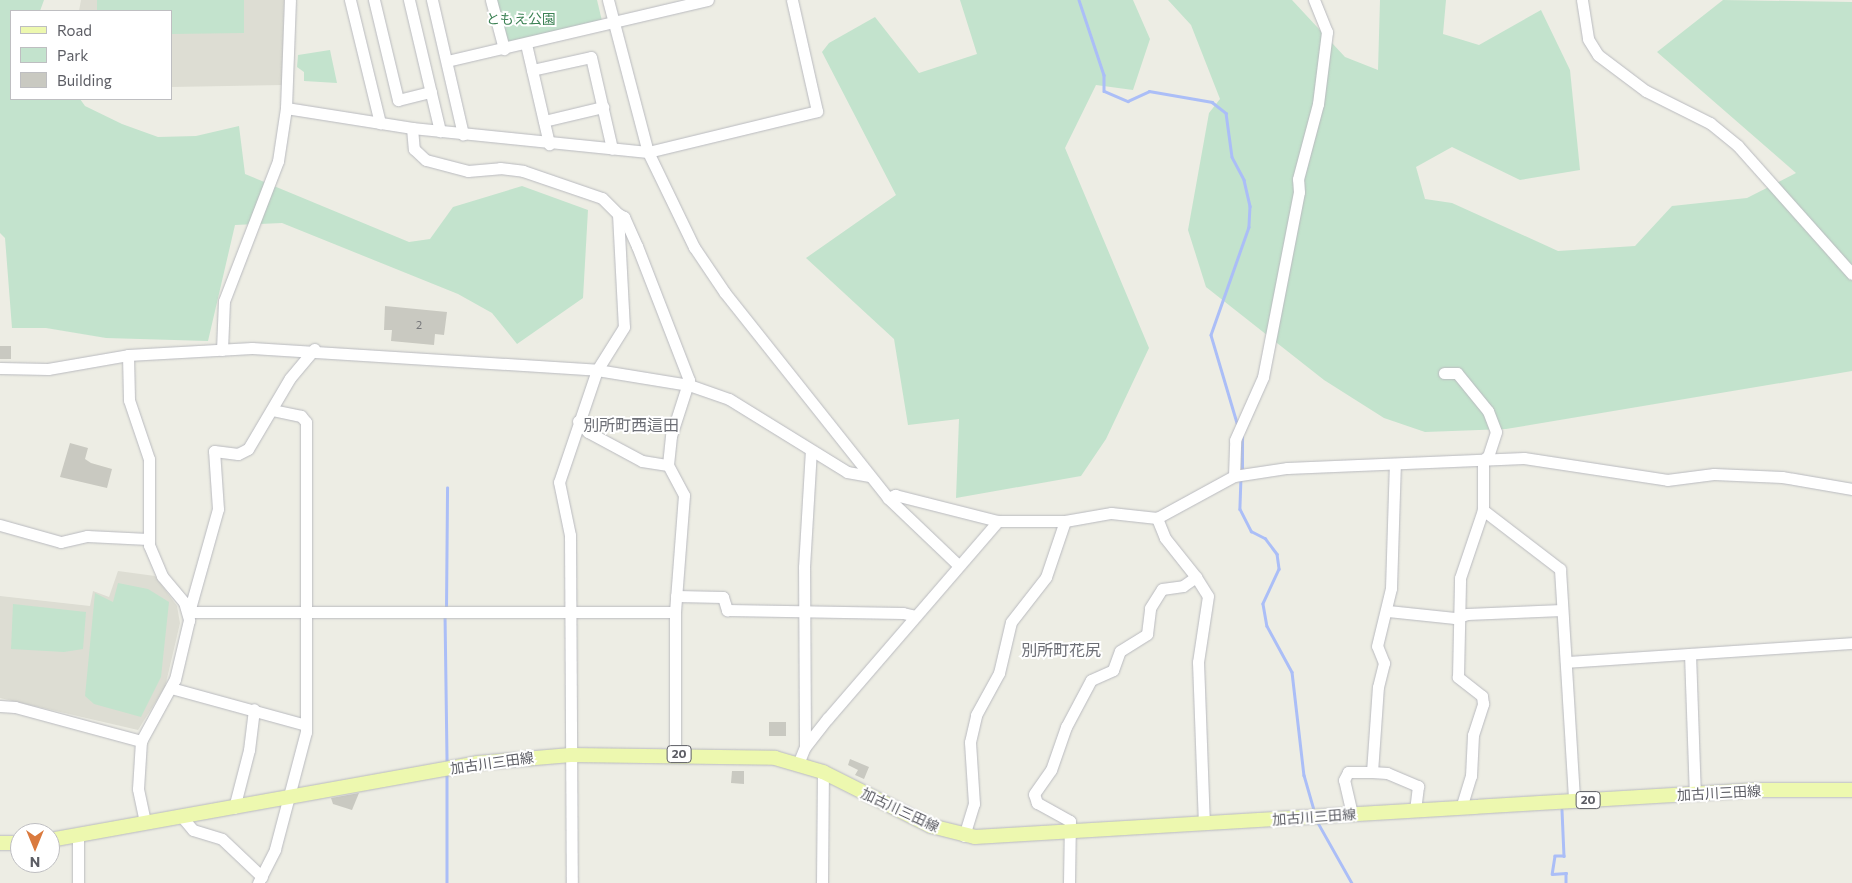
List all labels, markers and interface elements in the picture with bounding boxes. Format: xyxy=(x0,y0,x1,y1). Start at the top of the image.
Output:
legend xyxy=(10,10,172,100)
park label: ともえ公園 xyxy=(486,11,556,27)
text: Road xyxy=(57,21,92,39)
text: Park xyxy=(57,46,88,64)
text: Building xyxy=(57,71,112,89)
house number: 2 xyxy=(416,318,422,332)
district label: 別所町西這田 xyxy=(583,415,679,435)
district label: 別所町花尻 xyxy=(1021,640,1101,660)
road number: 20 xyxy=(666,744,692,764)
street label: 加古川三田線 xyxy=(449,749,535,777)
street label: 加古川三田線 xyxy=(1677,782,1761,804)
street label: 加古川三田線 xyxy=(858,785,942,835)
road number: 20 xyxy=(1576,790,1600,810)
street label: 加古川三田線 xyxy=(1272,806,1356,828)
north arrow xyxy=(10,823,60,873)
text: N xyxy=(30,854,40,871)

